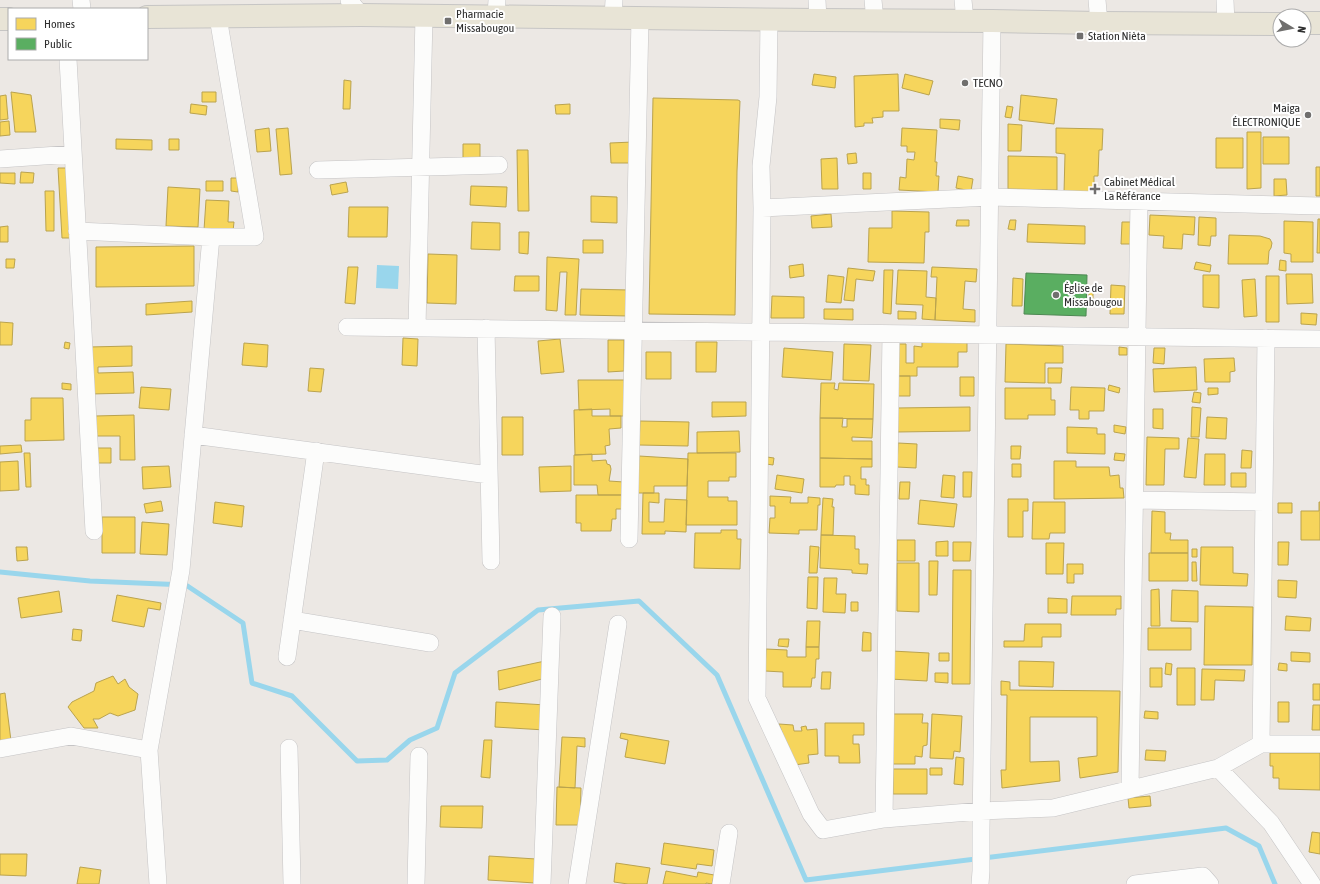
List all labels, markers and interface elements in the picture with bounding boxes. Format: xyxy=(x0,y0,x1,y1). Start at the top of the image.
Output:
place label: Pharmacie Missabougou xyxy=(456,7,515,35)
legend xyxy=(8,8,148,60)
north arrow xyxy=(1272,8,1312,48)
marker: Pharmacie Missabougou xyxy=(443,16,453,26)
text: Homes xyxy=(44,17,75,31)
text: N xyxy=(1295,25,1308,34)
place label: Station Nièta xyxy=(1088,29,1146,43)
marker: Station Nièta xyxy=(1075,31,1085,41)
text: Public xyxy=(44,37,72,51)
place label: TECNO xyxy=(973,76,1003,90)
marker: TECNO xyxy=(960,78,970,88)
place label: Maiga ÉLECTRONIQUE xyxy=(1232,101,1300,129)
marker: Maiga ÉLECTRONIQUE xyxy=(1303,110,1313,120)
place label: Cabinet Médical La Référance xyxy=(1104,175,1176,203)
marker: Cabinet Médical La Référance xyxy=(1089,183,1101,195)
place label: Église de Missabougou xyxy=(1064,281,1123,309)
marker: Église de Missabougou xyxy=(1051,290,1061,300)

